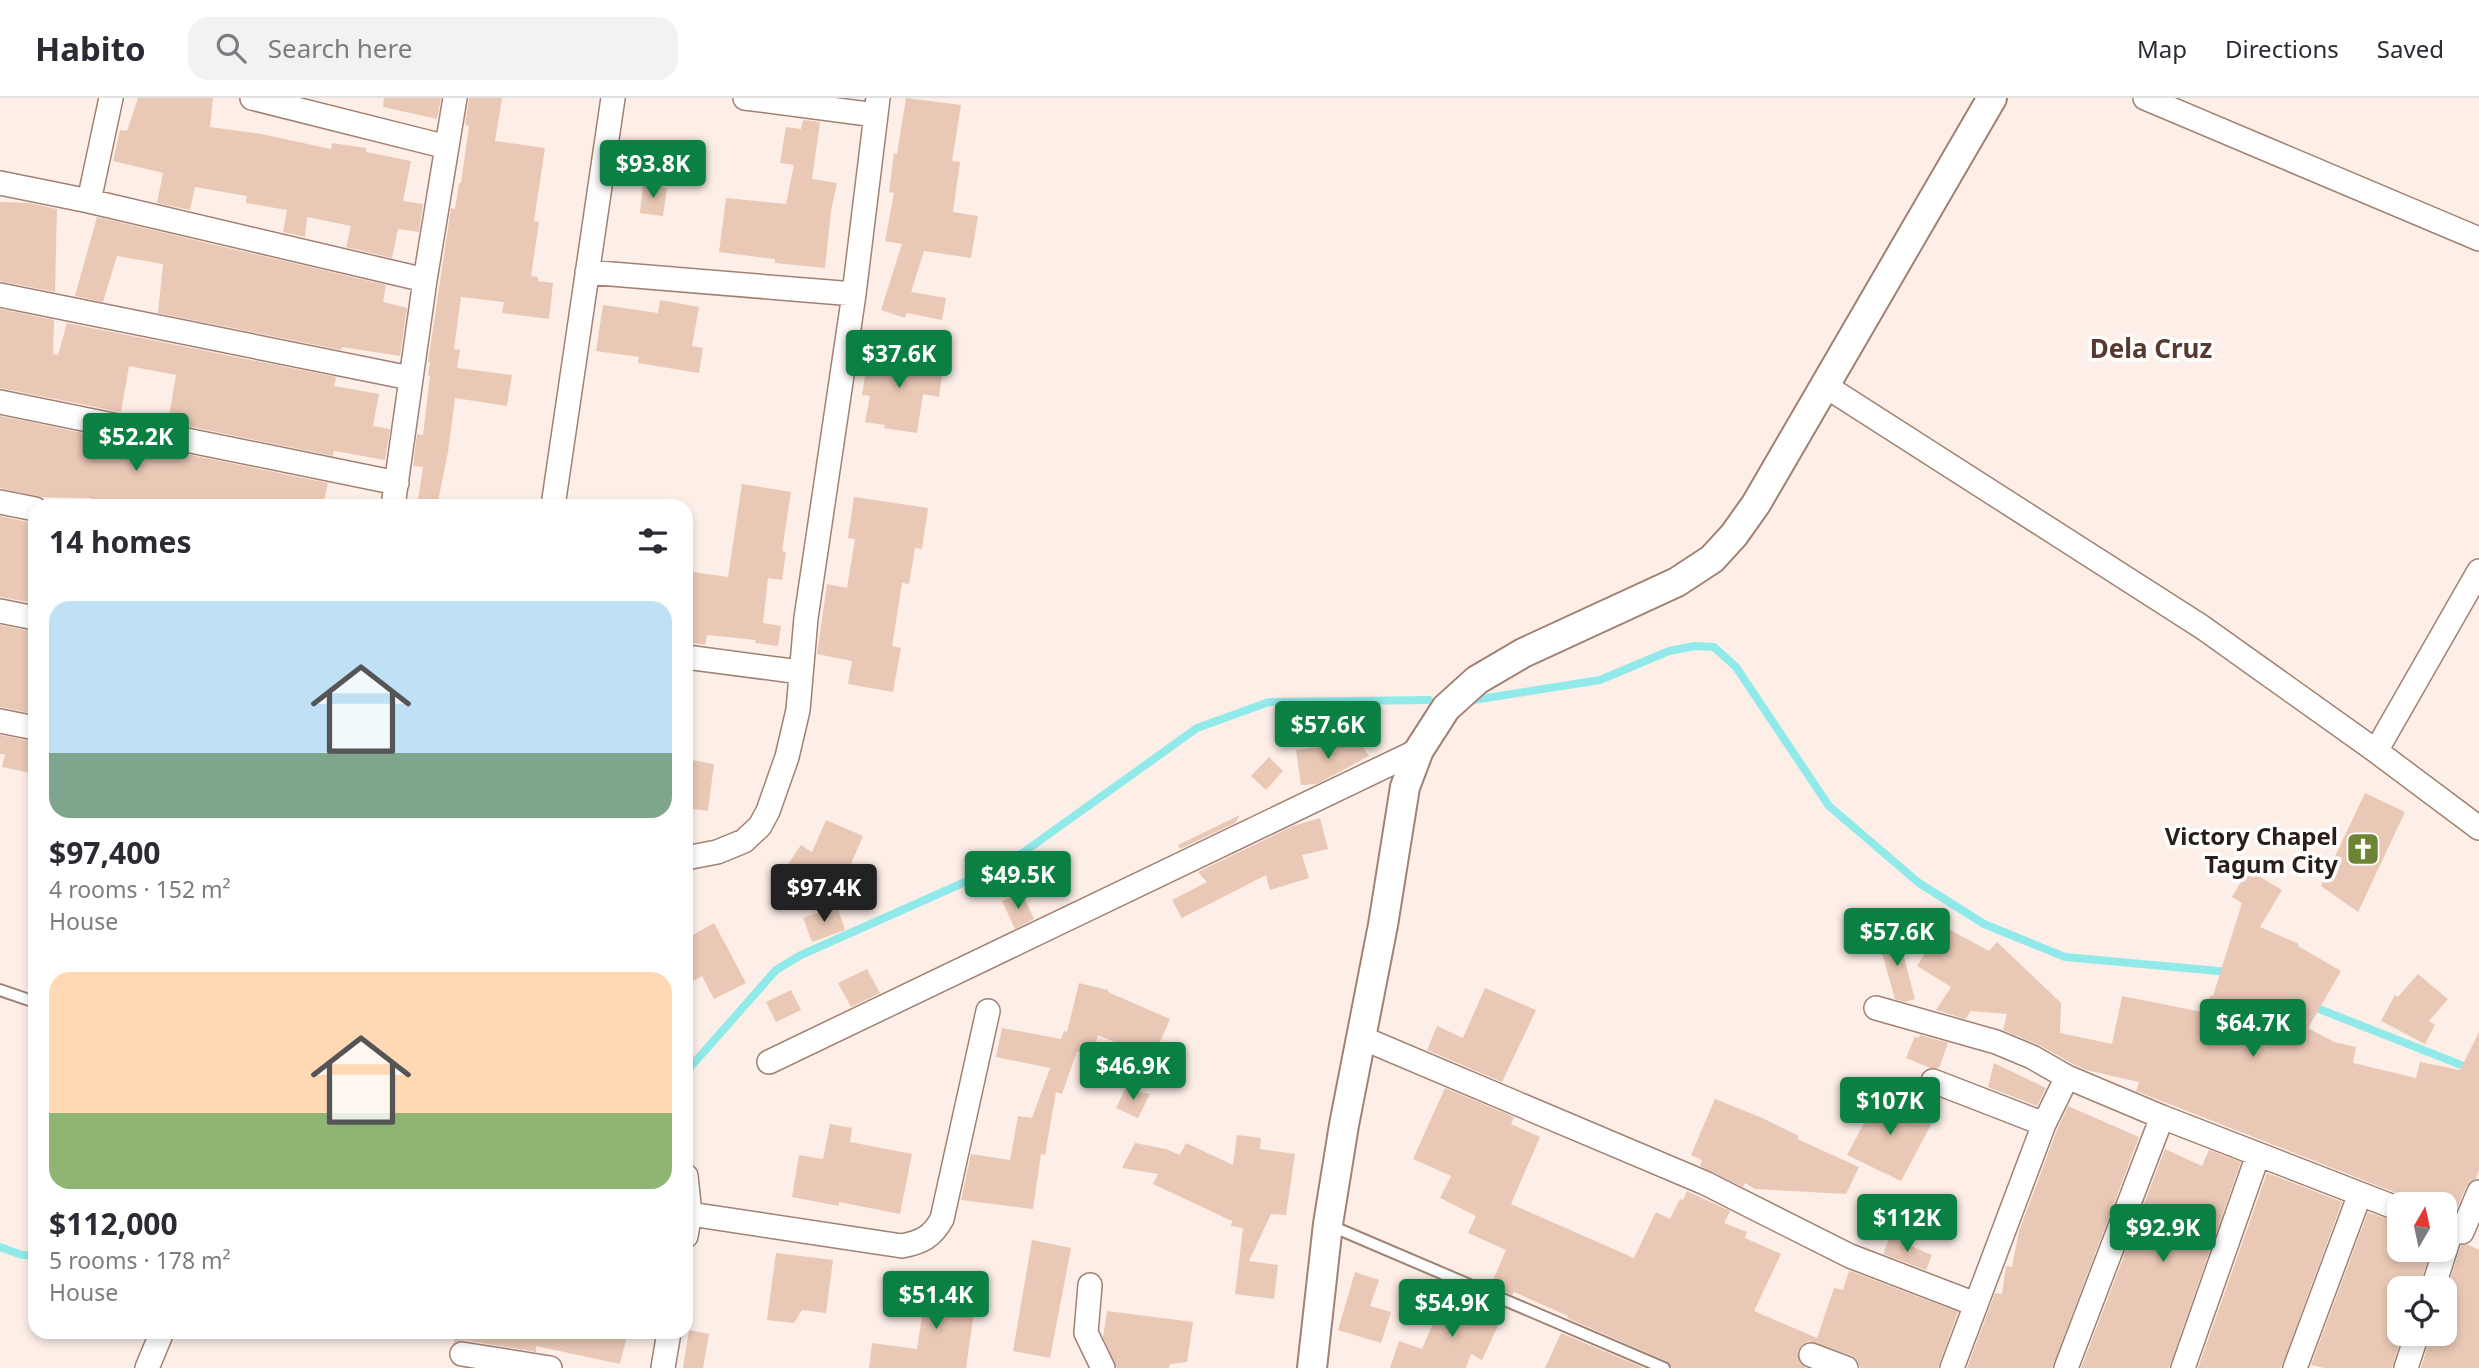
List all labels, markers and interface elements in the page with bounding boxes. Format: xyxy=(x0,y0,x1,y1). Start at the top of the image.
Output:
search box xyxy=(188,17,678,80)
text: Habito xyxy=(35,26,146,71)
icon: search xyxy=(212,29,250,67)
text: Search here xyxy=(268,30,412,66)
text: Map xyxy=(2137,32,2187,65)
text: Directions xyxy=(2225,32,2339,65)
text: Saved xyxy=(2377,32,2444,65)
pin: $93.8K xyxy=(596,140,710,200)
text: $93.8K xyxy=(616,147,690,179)
pin: $37.6K xyxy=(842,330,956,390)
district label: Dela Cruz xyxy=(2090,330,2213,366)
text: $37.6K xyxy=(862,337,936,369)
pin: $52.2K xyxy=(79,414,193,473)
text: $52.2K xyxy=(99,420,173,452)
text: 14 homes xyxy=(49,521,192,562)
icon: filters xyxy=(634,522,672,560)
icon: home xyxy=(298,646,424,772)
pin: $57.6K xyxy=(1271,702,1385,761)
text: $57.6K xyxy=(1291,708,1365,740)
place label: Victory Chapel Tagum City xyxy=(2165,819,2338,880)
church icon: Victory Chapel Tagum City xyxy=(2344,830,2382,868)
text: $97,400 xyxy=(49,832,161,873)
pin: $49.5K xyxy=(961,852,1075,911)
text: $49.5K xyxy=(981,858,1055,890)
pin: $97.4K xyxy=(767,864,881,924)
text: $97.4K xyxy=(787,871,861,903)
text: 4 rooms · 152 m² xyxy=(49,873,231,905)
text: House xyxy=(49,905,118,937)
pin: $57.6K xyxy=(1840,908,1954,968)
text: $57.6K xyxy=(1860,915,1934,947)
pin: $64.7K xyxy=(2196,1000,2310,1059)
text: $64.7K xyxy=(2216,1006,2290,1038)
icon: home xyxy=(298,1017,424,1143)
pin: $46.9K xyxy=(1076,1042,1190,1102)
text: $46.9K xyxy=(1096,1049,1170,1081)
pin: $107K xyxy=(1841,1077,1939,1137)
text: $107K xyxy=(1856,1084,1924,1116)
north arrow xyxy=(2387,1192,2457,1262)
map controls xyxy=(2387,1192,2457,1346)
pin: $112K xyxy=(1858,1194,1956,1254)
text: $112K xyxy=(1873,1201,1941,1233)
text: $112,000 xyxy=(49,1203,178,1244)
pin: $92.9K xyxy=(2106,1204,2220,1264)
text: $92.9K xyxy=(2126,1211,2200,1243)
text: 5 rooms · 178 m² xyxy=(49,1244,231,1276)
pin: $51.4K xyxy=(879,1272,993,1331)
text: House xyxy=(49,1276,118,1308)
button: locate xyxy=(2387,1276,2457,1346)
text: $51.4K xyxy=(899,1278,973,1310)
pin: $54.9K xyxy=(1395,1280,1509,1339)
text: $54.9K xyxy=(1415,1286,1489,1318)

